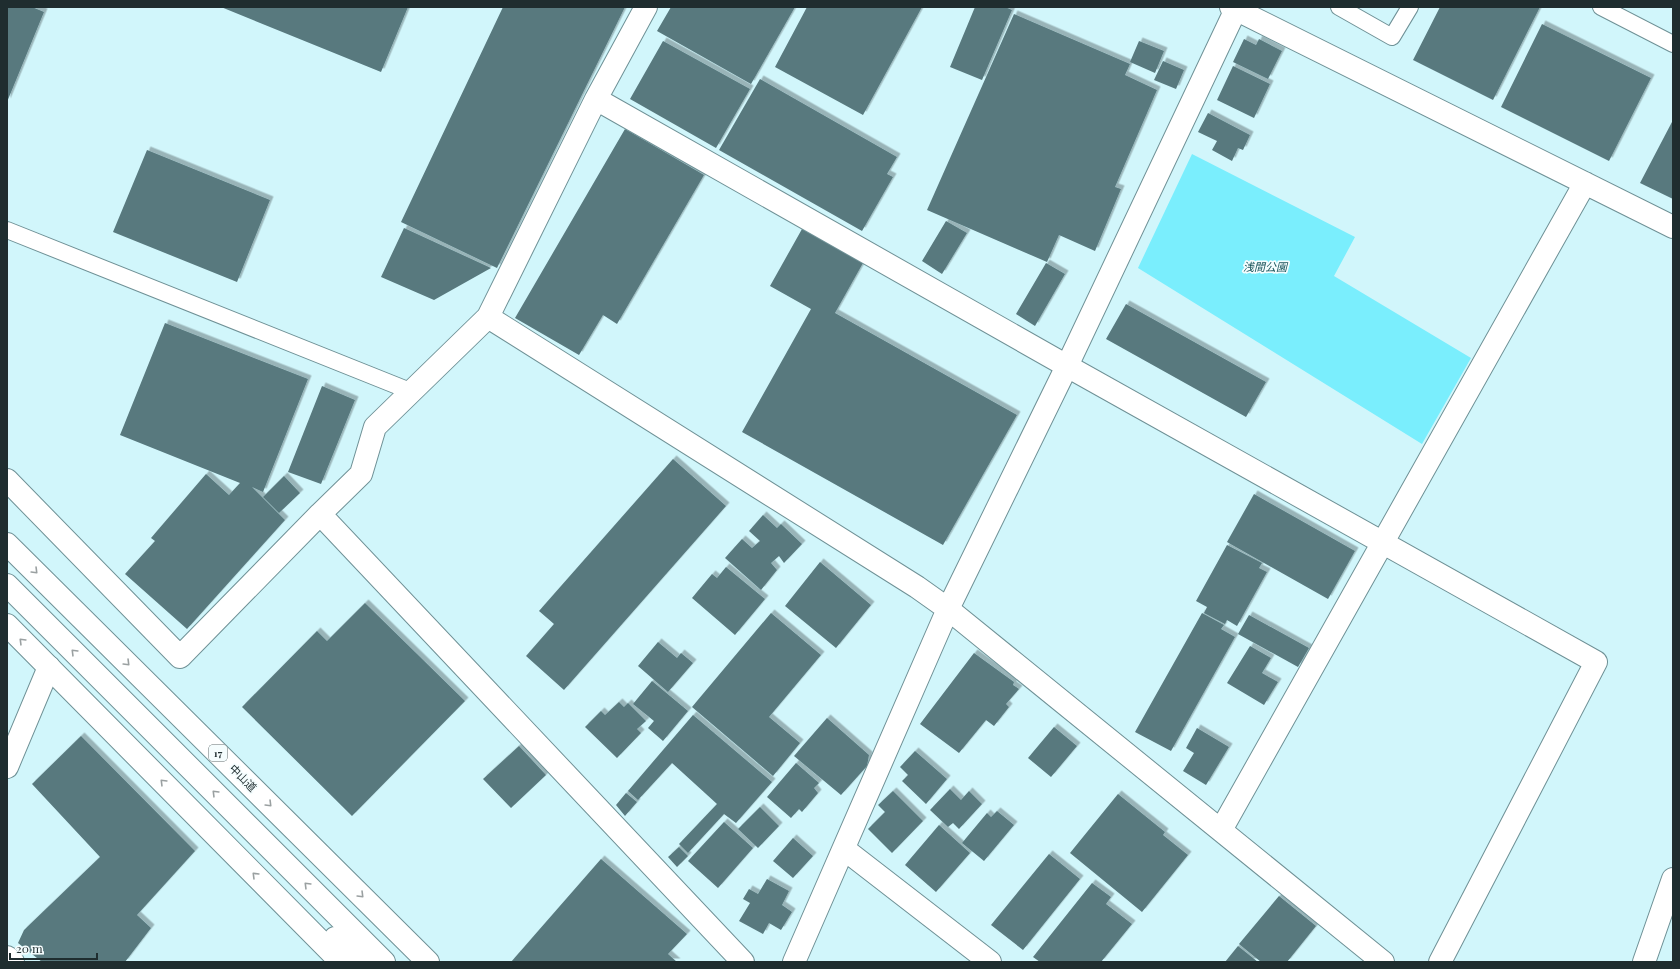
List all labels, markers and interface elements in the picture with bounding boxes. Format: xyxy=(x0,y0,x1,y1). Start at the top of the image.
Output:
park label: 浅間公園 xyxy=(1243,259,1289,274)
one-way arrow xyxy=(30,566,38,574)
one-way arrow xyxy=(19,638,27,645)
one-way arrow xyxy=(71,649,79,657)
one-way arrow xyxy=(122,658,130,666)
road number: 17 xyxy=(209,745,227,761)
street label: 中山道 xyxy=(226,761,260,795)
one-way arrow xyxy=(160,779,168,787)
one-way arrow xyxy=(212,790,220,798)
one-way arrow xyxy=(264,799,272,807)
one-way arrow xyxy=(252,872,260,880)
one-way arrow xyxy=(304,882,312,890)
one-way arrow xyxy=(356,891,364,898)
scale bar xyxy=(10,935,97,961)
text: 20 m xyxy=(16,940,43,956)

